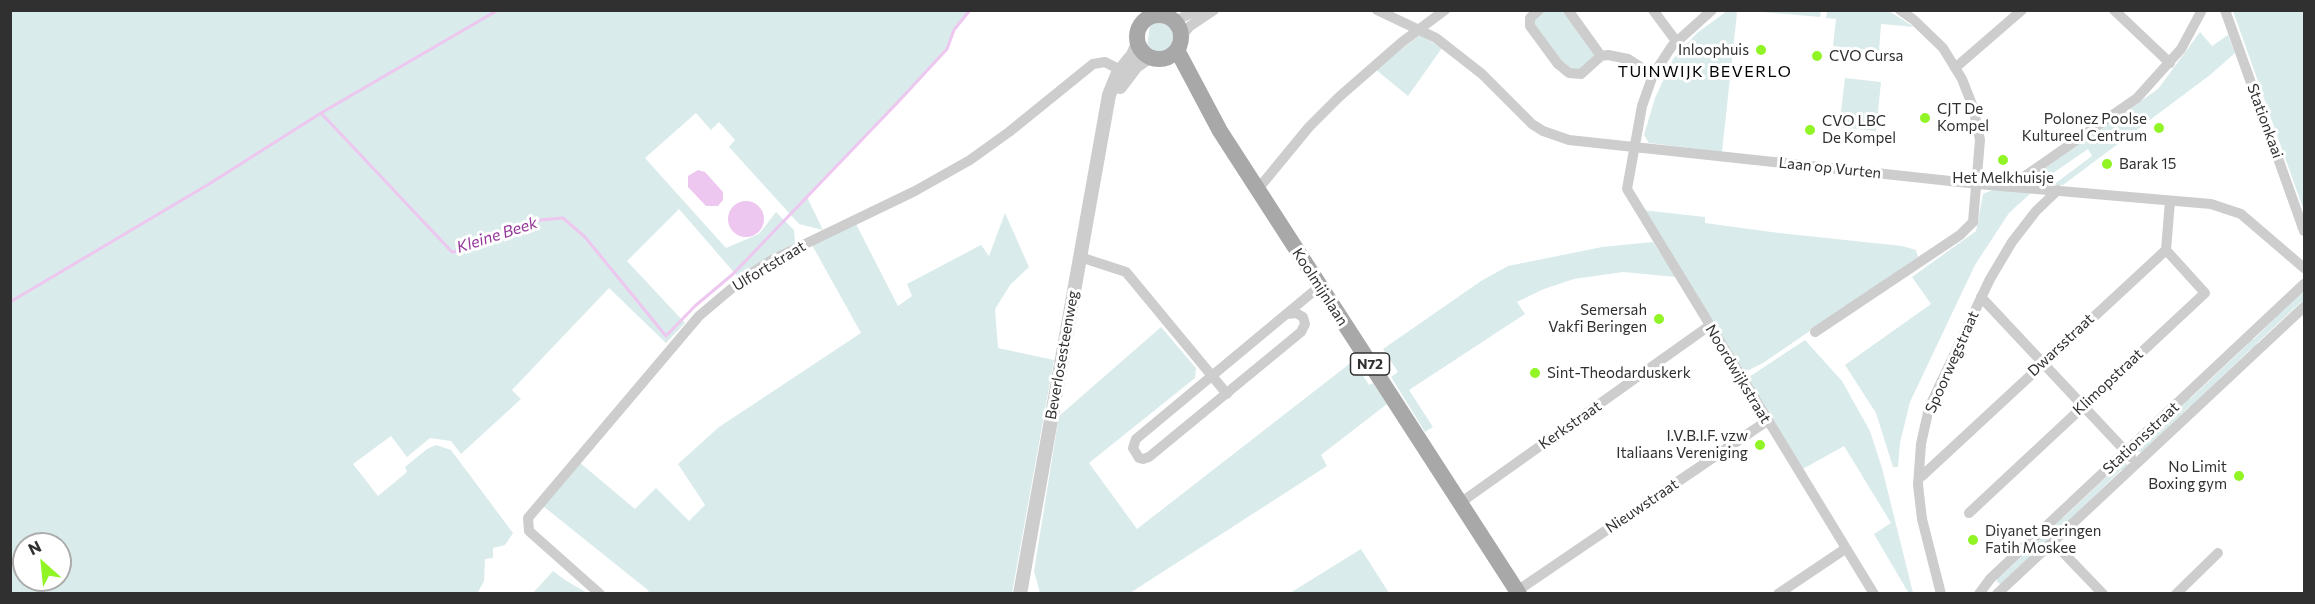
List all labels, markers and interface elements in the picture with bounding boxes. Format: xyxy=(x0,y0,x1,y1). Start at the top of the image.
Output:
place label: Inloophuis xyxy=(1678,41,1749,59)
marker: Inloophuis xyxy=(1754,43,1768,57)
place label: CVO Cursa xyxy=(1829,47,1903,65)
marker: CVO Cursa xyxy=(1810,49,1824,63)
district label: TUINWIJK BEVERLO xyxy=(1618,62,1792,82)
street label: Stationkaai xyxy=(2243,81,2287,161)
place label: CJT De Kompel xyxy=(1937,100,1989,135)
place label: Polonez Poolse Kultureel Centrum xyxy=(2022,110,2147,145)
marker: CJT De Kompel xyxy=(1918,111,1932,125)
place label: CVO LBC De Kompel xyxy=(1822,112,1896,147)
marker: Polonez Poolse Kultureel Centrum xyxy=(2152,121,2166,135)
marker: CVO LBC De Kompel xyxy=(1803,123,1817,137)
marker: Het Melkhuisje xyxy=(1996,153,2010,167)
street label: Laan op Vurten xyxy=(1778,154,1882,182)
place label: Barak 15 xyxy=(2119,155,2176,173)
marker: Barak 15 xyxy=(2100,157,2114,171)
place label: Het Melkhuisje xyxy=(1952,169,2054,187)
water label: Kleine Beek xyxy=(454,213,540,257)
street label: Ulfortstraat xyxy=(729,237,809,295)
street label: Koolmijnlaan xyxy=(1288,245,1352,329)
street label: Beverlosesteenweg xyxy=(1042,289,1082,421)
place label: Semersah Vakfi Beringen xyxy=(1548,301,1647,336)
street label: Spoorwegstraat xyxy=(1921,308,1983,416)
street label: Dwarsstraat xyxy=(2024,310,2098,380)
marker: Semersah Vakfi Beringen xyxy=(1652,312,1666,326)
street label: Noordwijkstraat xyxy=(1701,321,1775,427)
street label: Klimopstraat xyxy=(2069,345,2147,419)
road number: N72 xyxy=(1350,353,1390,375)
place label: Sint-Theodarduskerk xyxy=(1547,364,1691,382)
marker: Sint-Theodarduskerk xyxy=(1528,366,1542,380)
street label: Kerkstraat xyxy=(1535,397,1605,453)
street label: Stationsstraat xyxy=(2099,398,2183,478)
place label: I.V.B.I.F. vzw Italiaans Vereniging xyxy=(1616,427,1748,462)
marker: I.V.B.I.F. vzw Italiaans Vereniging xyxy=(1753,438,1767,452)
place label: No Limit Boxing gym xyxy=(2148,458,2227,493)
marker: No Limit Boxing gym xyxy=(2232,469,2246,483)
street label: Nieuwstraat xyxy=(1602,475,1682,537)
place label: Diyanet Beringen Fatih Moskee xyxy=(1985,522,2101,557)
north arrow xyxy=(12,532,72,592)
marker: Diyanet Beringen Fatih Moskee xyxy=(1966,533,1980,547)
text: N xyxy=(25,536,44,558)

